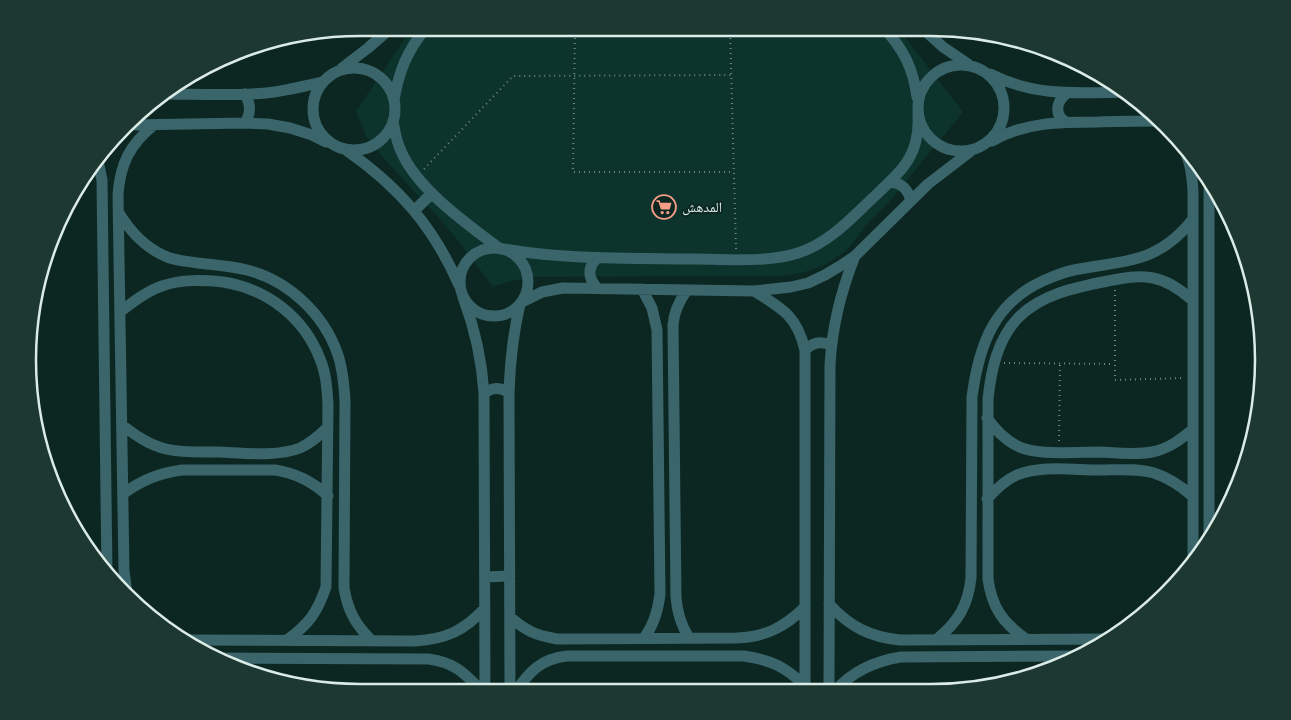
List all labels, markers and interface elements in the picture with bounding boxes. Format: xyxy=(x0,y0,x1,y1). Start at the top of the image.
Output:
supermarket icon: المدهش xyxy=(651,194,677,220)
place label: المدهش xyxy=(682,199,722,216)

